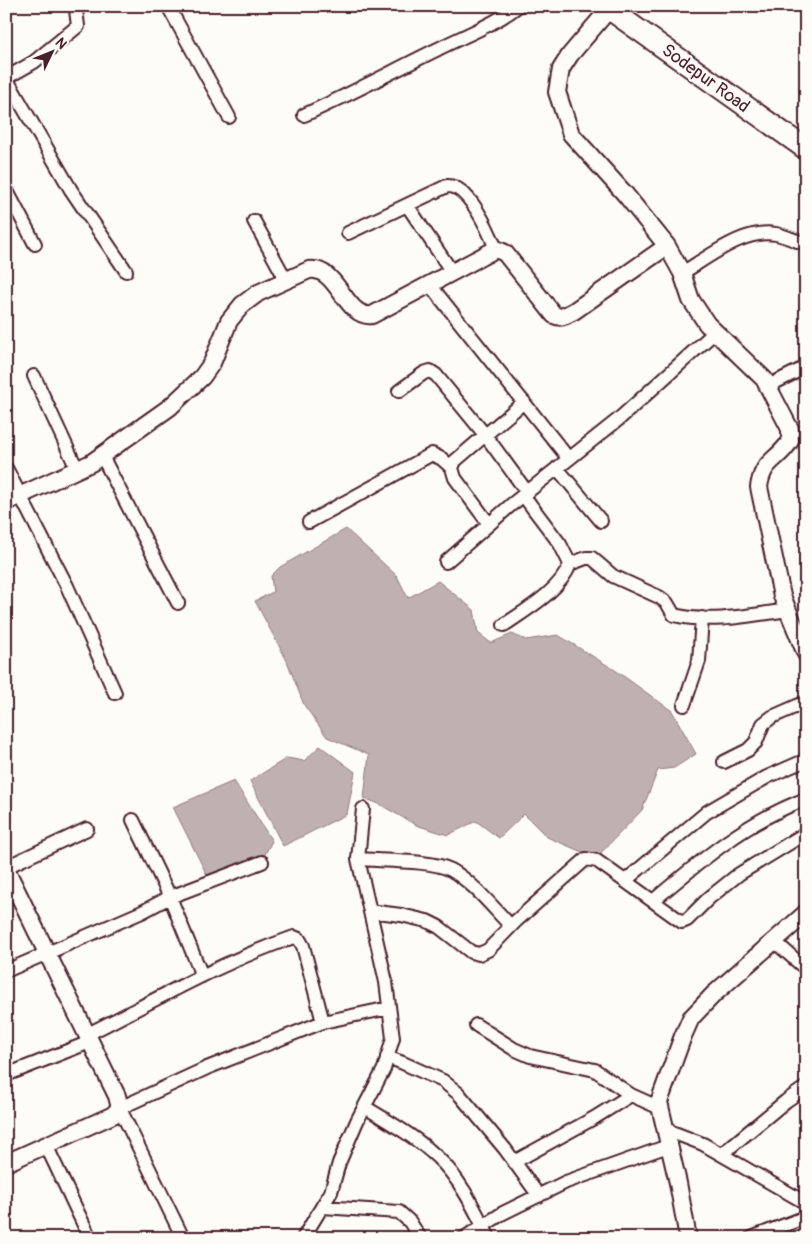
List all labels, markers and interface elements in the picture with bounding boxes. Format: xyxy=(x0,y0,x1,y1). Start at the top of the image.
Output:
north arrow xyxy=(28,28,78,78)
text: N xyxy=(52,34,71,53)
street label: Sodepur Road xyxy=(657,39,754,118)

